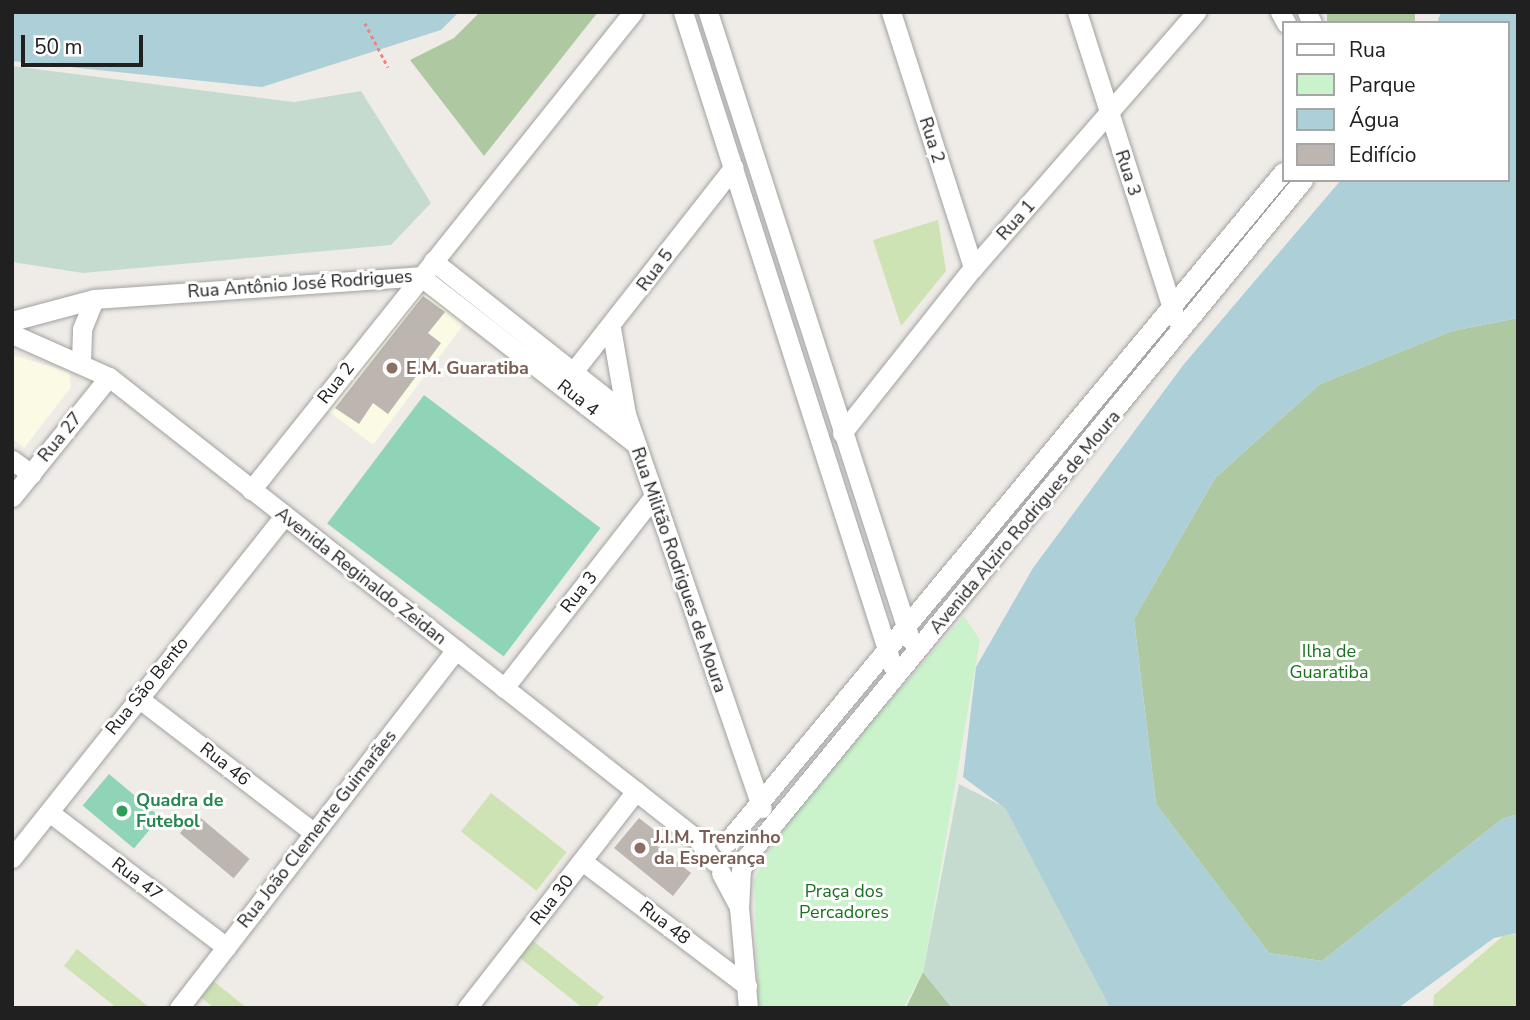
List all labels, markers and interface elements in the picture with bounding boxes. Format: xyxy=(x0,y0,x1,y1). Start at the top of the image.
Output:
scale bar xyxy=(24,21,147,65)
legend xyxy=(1282,21,1509,182)
text: 50 m xyxy=(34,33,83,61)
text: Rua xyxy=(1349,36,1386,64)
text: Parque xyxy=(1349,71,1416,99)
text: Água xyxy=(1349,106,1399,134)
street label: Rua 2 xyxy=(914,114,950,166)
text: Edifício xyxy=(1349,141,1416,169)
street label: Rua 3 xyxy=(1110,147,1146,199)
street label: Rua 1 xyxy=(992,195,1040,245)
street label: Rua 5 xyxy=(632,245,678,295)
street label: Rua Antônio José Rodrigues xyxy=(187,265,413,303)
place label: E.M. Guaratiba xyxy=(406,357,529,379)
street label: Rua 2 xyxy=(313,358,359,408)
marker: E.M. Guaratiba xyxy=(384,360,400,376)
street label: Rua 4 xyxy=(553,375,603,421)
street label: Avenida Alziro Rodrigues de Moura xyxy=(925,406,1125,638)
street label: Rua 27 xyxy=(33,408,87,466)
street label: Rua Militão Rodrigues de Moura xyxy=(627,444,731,696)
street label: Avenida Reginaldo Zeidan xyxy=(271,503,451,649)
street label: Rua 3 xyxy=(556,567,602,617)
street label: Rua São Bento xyxy=(101,633,193,739)
park label: Ilha de Guaratiba xyxy=(1289,641,1369,684)
street label: Rua João Clemente Guimarães xyxy=(233,726,401,932)
street label: Rua 46 xyxy=(196,738,254,790)
place label: Quadra de Futebol xyxy=(136,790,223,832)
marker: Quadra de Futebol xyxy=(114,803,130,819)
place label: J.I.M. Trenzinho da Esperança xyxy=(654,827,781,870)
marker: J.I.M. Trenzinho da Esperança xyxy=(632,840,648,856)
street label: Rua 47 xyxy=(107,853,167,905)
street label: Rua 30 xyxy=(526,871,578,929)
park label: Praça dos Percadores xyxy=(799,881,889,924)
street label: Rua 48 xyxy=(635,897,695,949)

